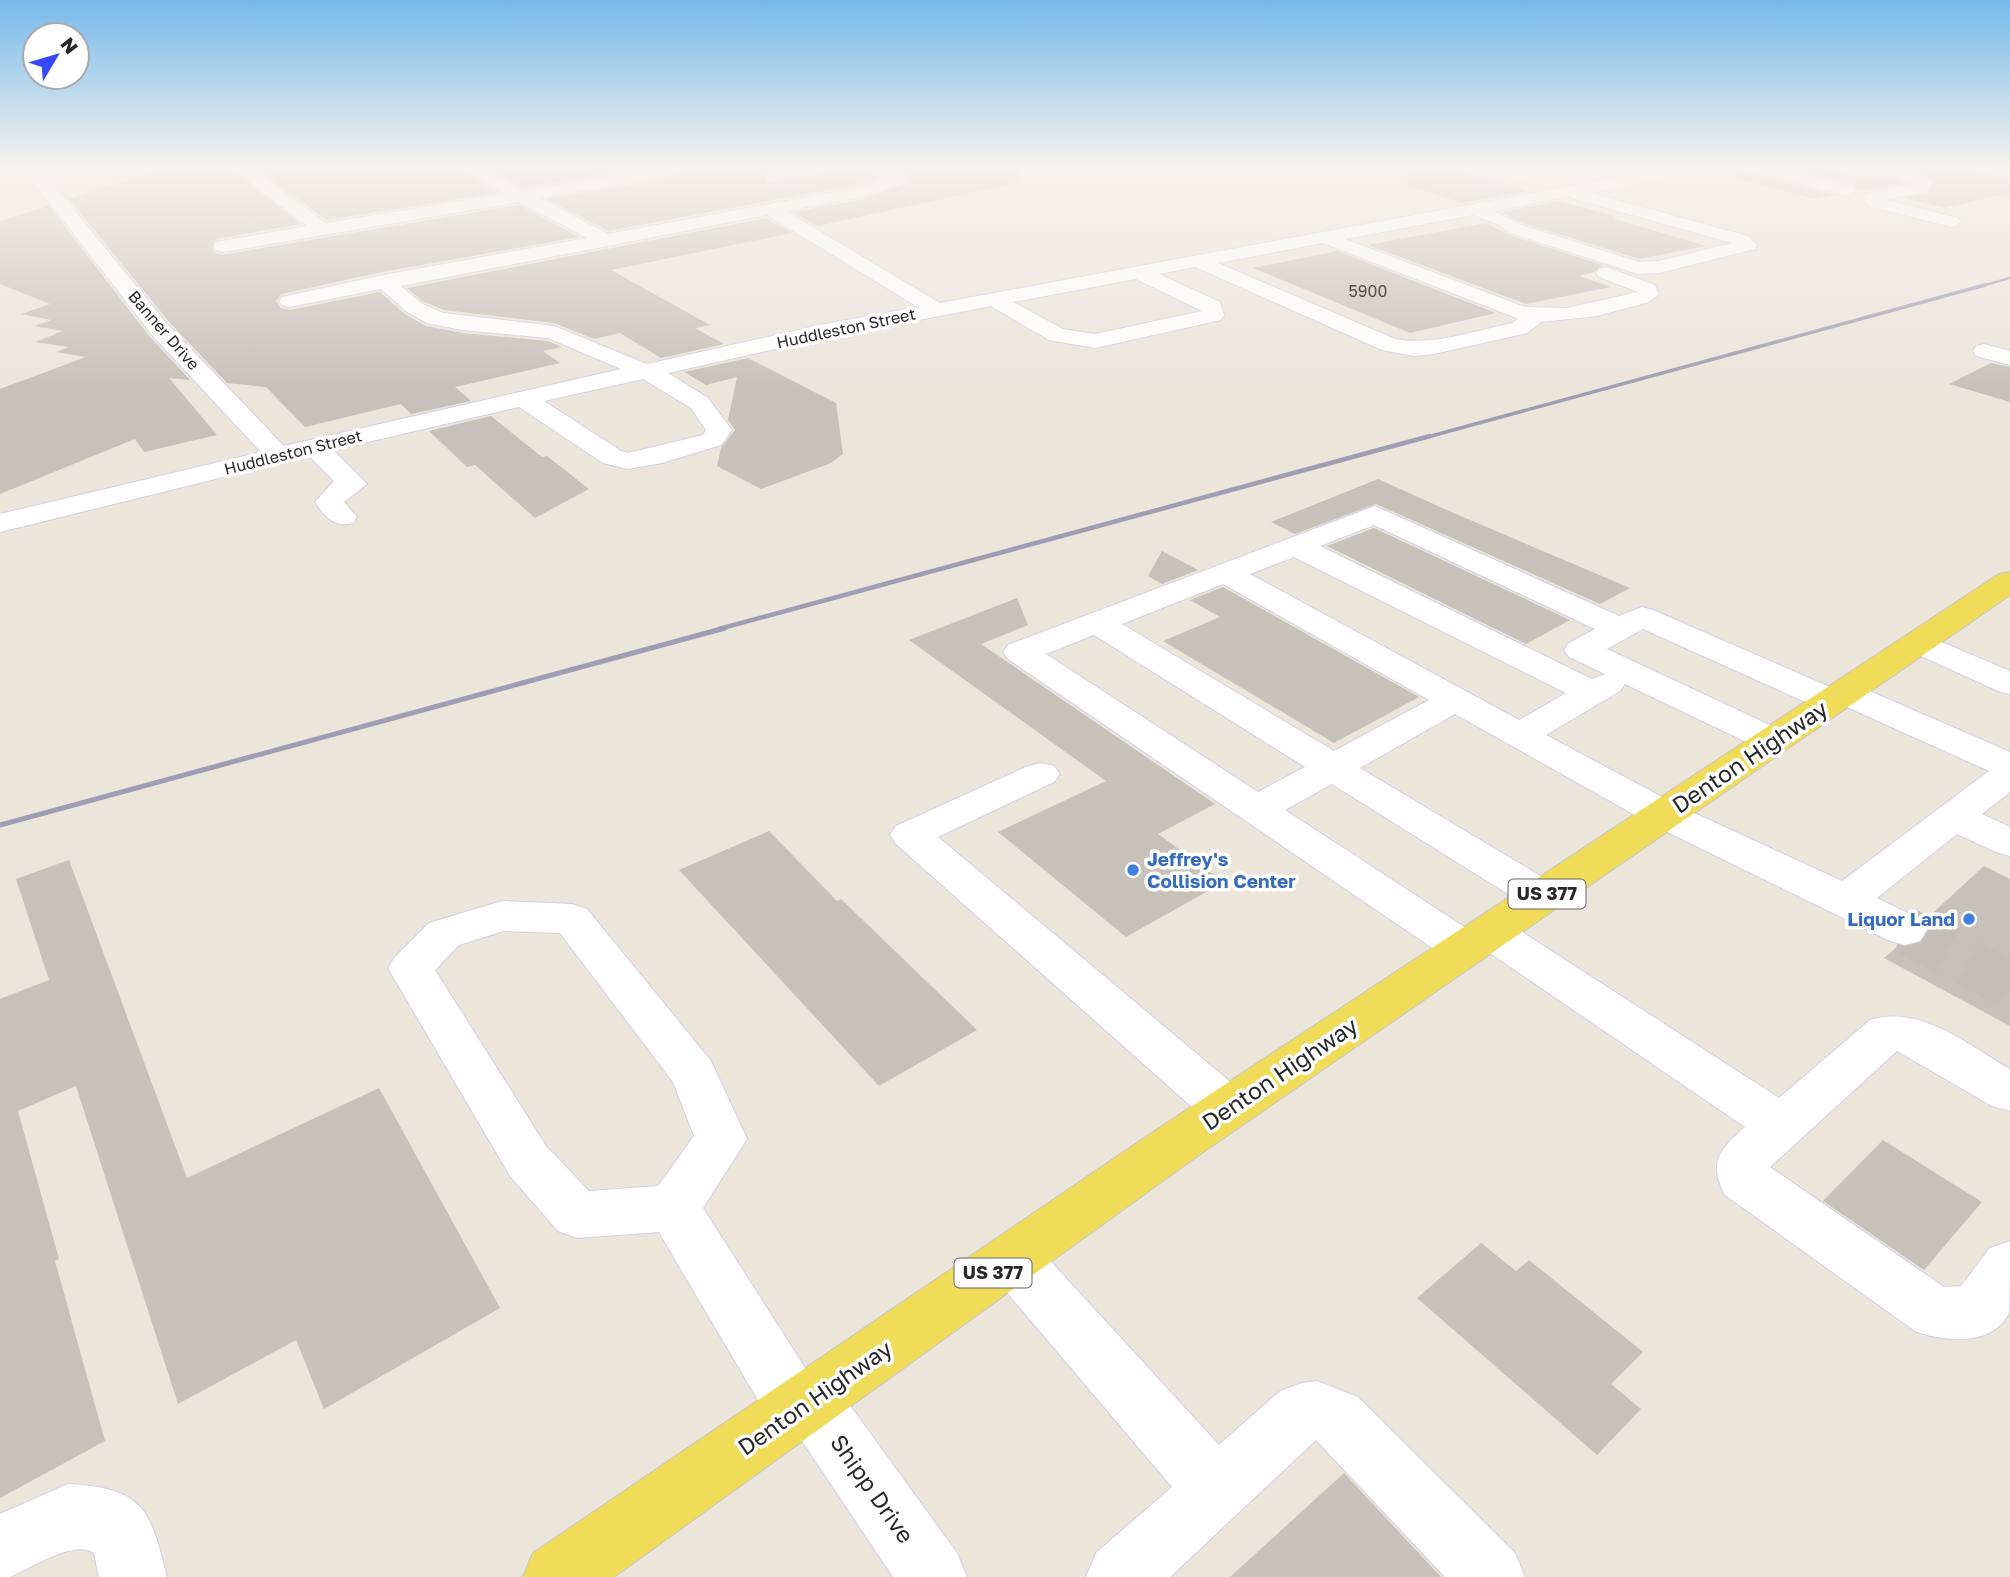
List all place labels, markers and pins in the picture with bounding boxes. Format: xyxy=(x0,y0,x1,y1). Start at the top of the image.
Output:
place label: Jeffrey's Collision Center xyxy=(1147,847,1296,892)
marker: Jeffrey's Collision Center xyxy=(1125,862,1141,878)
place label: Liquor Land xyxy=(1847,907,1955,930)
marker: Liquor Land xyxy=(1961,911,1977,927)

